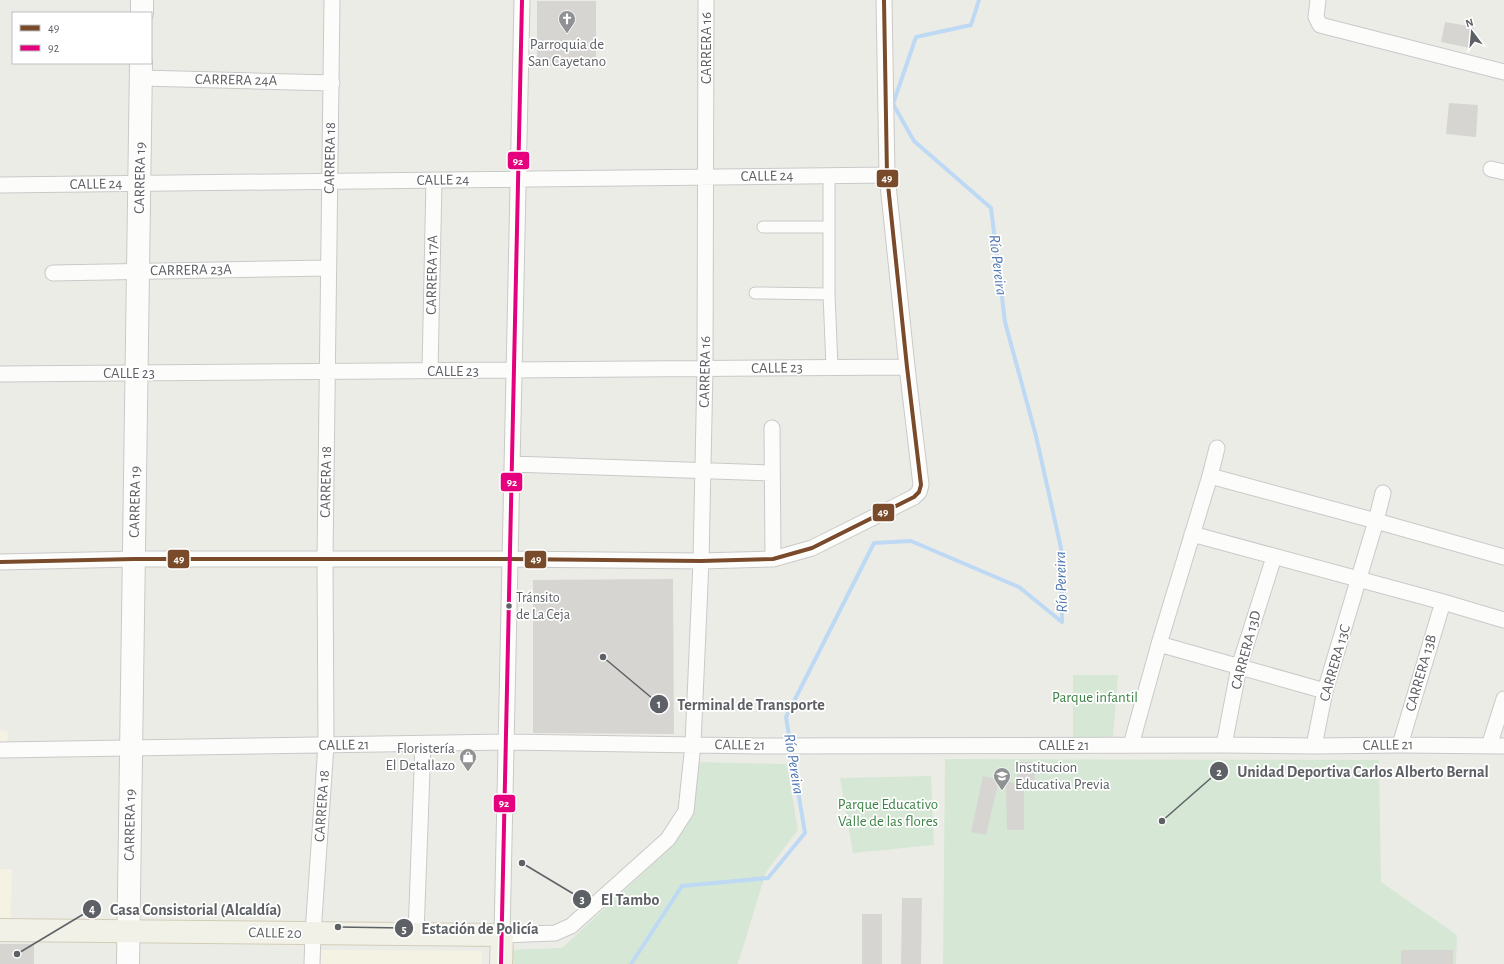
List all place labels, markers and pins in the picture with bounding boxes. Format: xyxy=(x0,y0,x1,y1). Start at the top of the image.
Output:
church icon: Parroquia de San Cayetano xyxy=(557,9,577,34)
place label: Parroquia de San Cayetano xyxy=(528,37,606,69)
place label: Tránsito de La Ceja xyxy=(516,591,571,622)
marker: Tránsito de La Ceja xyxy=(504,601,514,611)
callout: Terminal de Transporte xyxy=(649,690,833,718)
place label: Floristería El Detallazo xyxy=(386,741,455,773)
shop icon: Floristería El Detallazo xyxy=(458,747,478,772)
callout: Unidad Deportiva Carlos Alberto Bernal xyxy=(1209,757,1497,785)
place label: Institucion Educativa Previa xyxy=(1015,760,1110,792)
school or university icon: Institucion Educativa Previa xyxy=(992,766,1012,791)
callout: El Tambo xyxy=(572,885,667,913)
callout: Casa Consistorial (Alcaldía) xyxy=(82,895,290,923)
callout: Estación de Policía xyxy=(394,914,547,942)

